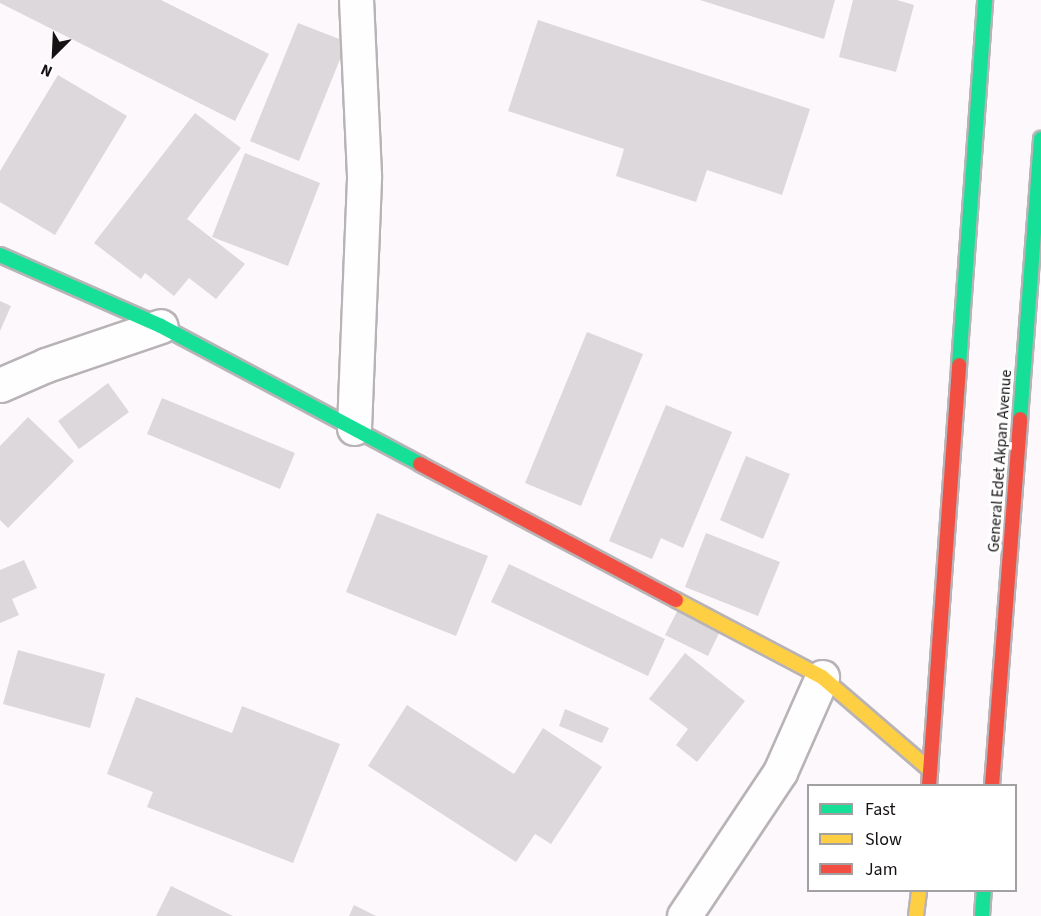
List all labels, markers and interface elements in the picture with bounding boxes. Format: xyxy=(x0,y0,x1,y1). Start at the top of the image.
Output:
north arrow xyxy=(24,24,84,84)
text: N xyxy=(37,58,56,83)
street label: General Edet Akpan Avenue xyxy=(984,369,1016,553)
legend xyxy=(807,784,1017,892)
text: Fast xyxy=(865,797,896,822)
text: Slow xyxy=(865,827,902,852)
text: Jam xyxy=(865,857,898,882)

